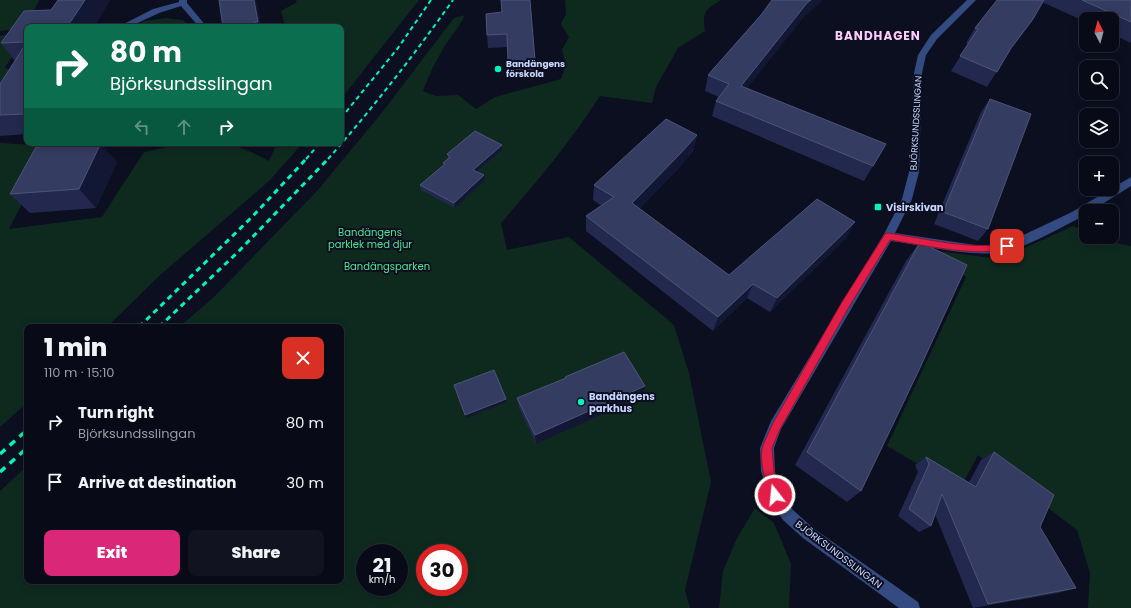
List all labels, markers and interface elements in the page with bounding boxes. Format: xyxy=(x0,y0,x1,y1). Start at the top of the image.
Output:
north arrow xyxy=(1079,12,1119,52)
map controls xyxy=(1079,12,1119,244)
district label: BANDHAGEN xyxy=(835,27,921,44)
text: 80 m xyxy=(110,33,182,72)
icon: right xyxy=(44,40,96,92)
place label: Bandängens förskola xyxy=(506,58,565,80)
button: search xyxy=(1079,60,1119,100)
marker: Bandängens förskola xyxy=(493,64,503,74)
text: Björksundsslingan xyxy=(110,71,273,96)
street label: BJÖRKSUNDSSLINGAN xyxy=(908,75,924,171)
button: layers xyxy=(1079,108,1119,148)
icon: left xyxy=(131,116,153,138)
icon: ahead xyxy=(173,116,195,138)
icon: right xyxy=(215,116,237,138)
button: + xyxy=(1079,156,1119,196)
place label: Visirskivan xyxy=(886,200,944,215)
marker: Visirskivan xyxy=(873,202,883,212)
button: − xyxy=(1079,204,1119,244)
park label: Bandängens parklek med djur xyxy=(328,225,412,252)
pin xyxy=(990,229,1024,263)
icon: arrive xyxy=(996,235,1018,257)
park label: Bandängsparken xyxy=(344,259,430,274)
text: 1 min xyxy=(44,331,107,364)
button: close xyxy=(282,337,324,379)
text: 110 m · 15:10 xyxy=(44,363,114,382)
place label: Bandängens parkhus xyxy=(589,389,655,416)
marker: Bandängens parkhus xyxy=(576,397,586,407)
text: Turn right xyxy=(78,402,154,423)
icon: right xyxy=(44,411,66,433)
text: 80 m xyxy=(286,412,324,433)
text: Björksundsslingan xyxy=(78,424,195,443)
icon: arrive xyxy=(44,471,66,493)
text: Arrive at destination xyxy=(78,472,236,493)
text: 30 m xyxy=(286,472,324,493)
position arrow xyxy=(754,474,796,516)
street label: BJÖRKSUNDSSLINGAN xyxy=(792,517,885,592)
button: Exit xyxy=(44,530,180,576)
button: Share xyxy=(188,530,324,576)
speed limit sign: 30 xyxy=(416,544,468,596)
text: 21 xyxy=(373,551,391,579)
text: km/h xyxy=(369,572,395,587)

